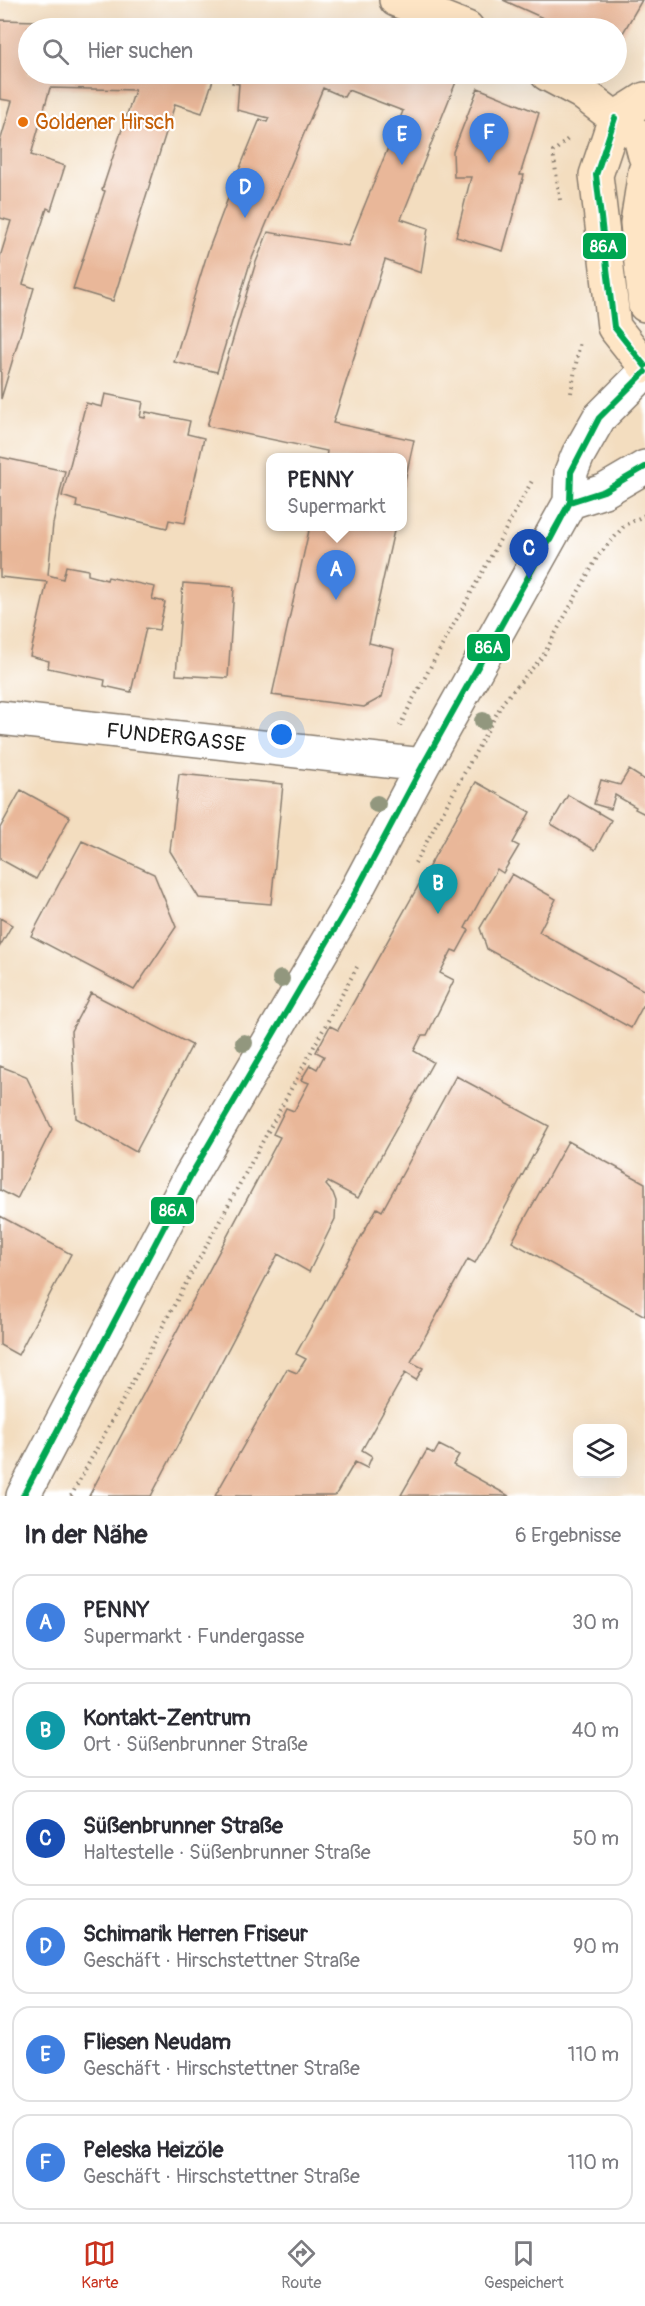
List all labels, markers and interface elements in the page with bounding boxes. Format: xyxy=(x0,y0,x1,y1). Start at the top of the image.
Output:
search box xyxy=(18,18,627,84)
icon: search xyxy=(39,35,72,68)
text: Hier suchen xyxy=(87,37,193,65)
place label: Goldener Hirsch xyxy=(35,109,174,136)
pin: F xyxy=(470,114,508,163)
marker: Goldener Hirsch xyxy=(16,115,30,129)
pin: E xyxy=(382,116,422,165)
pin: D xyxy=(226,168,264,218)
line badge: 86A xyxy=(582,232,627,260)
text: 86A xyxy=(590,237,618,257)
popup xyxy=(266,453,407,531)
text: PENNY xyxy=(287,466,354,494)
text: Supermarkt xyxy=(287,494,386,519)
pin: C xyxy=(510,530,548,579)
pin: A xyxy=(316,550,356,600)
line badge: 86A xyxy=(466,633,511,662)
text: 86A xyxy=(475,638,503,658)
street label: FUNDERGASSE xyxy=(105,717,247,759)
your location xyxy=(267,720,296,749)
pin: B xyxy=(418,864,458,914)
line badge: 86A xyxy=(150,1196,195,1225)
text: 86A xyxy=(159,1201,187,1221)
map controls xyxy=(573,1424,627,1478)
button: layers xyxy=(573,1424,627,1478)
text: In der Nähe xyxy=(24,1519,147,1551)
text: 6 Ergebnisse xyxy=(515,1523,621,1548)
text: PENNY xyxy=(83,1596,150,1624)
text: A xyxy=(39,1610,52,1635)
text: 30 m xyxy=(572,1610,619,1635)
text: Supermarkt · Fundergasse xyxy=(83,1624,304,1649)
text: Kontakt-Zentrum xyxy=(83,1704,251,1732)
text: B xyxy=(40,1718,51,1743)
text: 40 m xyxy=(572,1718,619,1743)
text: Ort · Süßenbrunner Straße xyxy=(83,1732,308,1757)
text: Süßenbrunner Straße xyxy=(83,1812,283,1840)
text: C xyxy=(39,1826,52,1851)
text: 50 m xyxy=(572,1826,619,1851)
text: Haltestelle · Süßenbrunner Straße xyxy=(83,1840,371,1865)
text: Schimarik Herren Friseur xyxy=(83,1920,308,1948)
text: D xyxy=(39,1934,52,1959)
text: 90 m xyxy=(573,1934,619,1959)
text: Geschäft · Hirschstettner Straße xyxy=(83,1948,360,1973)
text: Fliesen Neudam xyxy=(83,2028,231,2056)
text: E xyxy=(40,2042,51,2067)
text: 110 m xyxy=(568,2042,619,2067)
text: Geschäft · Hirschstettner Straße xyxy=(83,2056,360,2081)
text: Peleska Heizöle xyxy=(83,2136,223,2164)
text: F xyxy=(39,2150,52,2175)
text: 110 m xyxy=(568,2150,619,2175)
text: Geschäft · Hirschstettner Straße xyxy=(83,2164,360,2189)
tab: Karte xyxy=(81,2237,118,2293)
tab: Route xyxy=(281,2237,321,2293)
tab: Gespeichert xyxy=(484,2237,564,2293)

